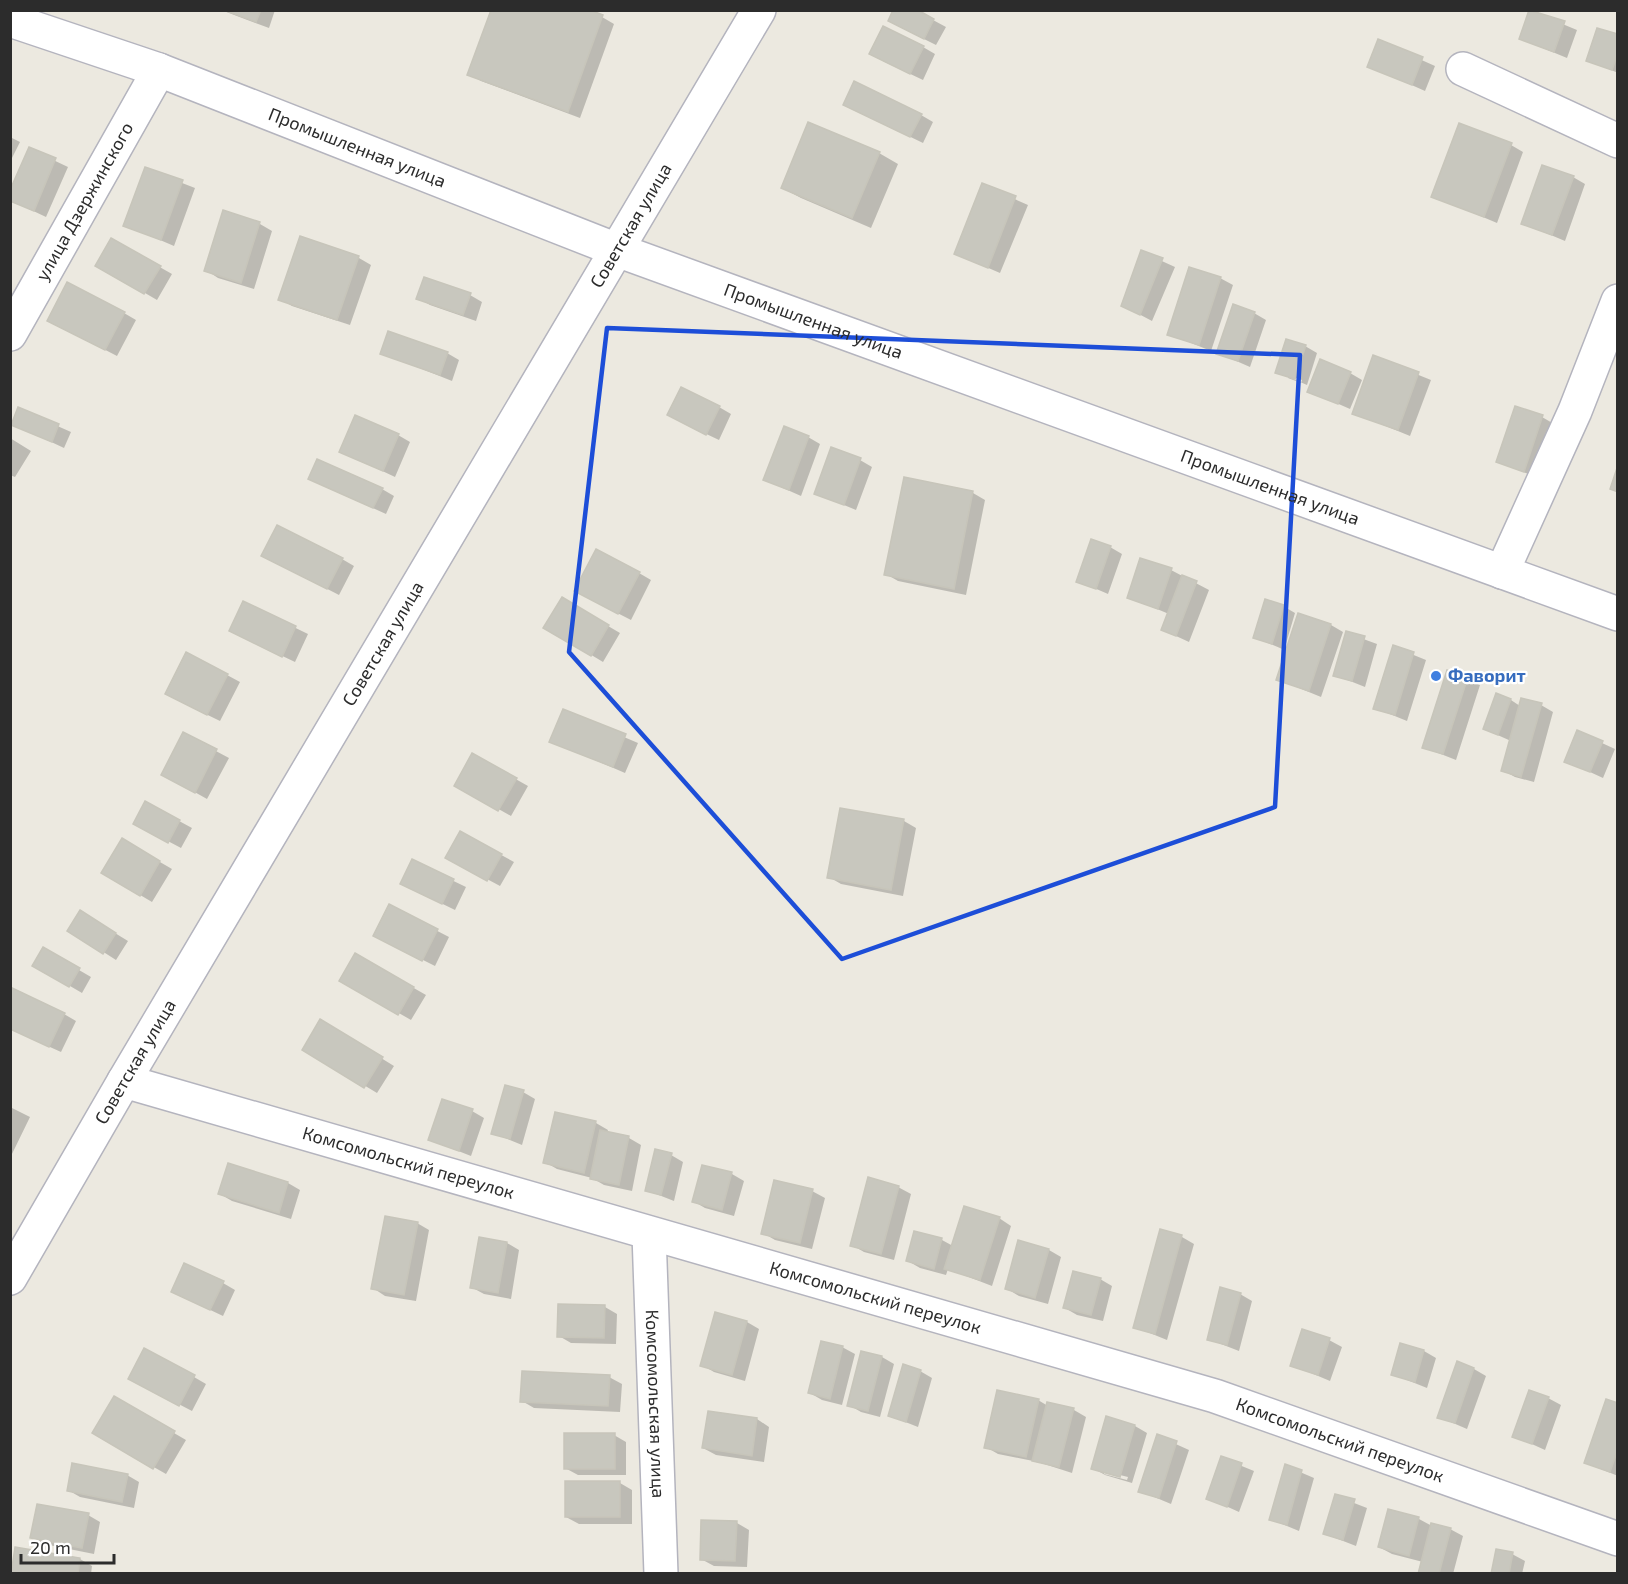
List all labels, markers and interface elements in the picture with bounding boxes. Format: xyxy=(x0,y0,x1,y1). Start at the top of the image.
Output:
street label: Промышленная улица xyxy=(266,102,449,192)
street label: улица Дзержинского xyxy=(30,118,137,284)
street label: Советская улица xyxy=(585,159,676,291)
street label: Промышленная улица xyxy=(721,278,906,363)
street label: Промышленная улица xyxy=(1178,444,1363,529)
street label: Советская улица xyxy=(337,577,428,709)
place label: Фаворит xyxy=(1448,664,1526,686)
marker: Фаворит xyxy=(1429,669,1443,683)
street label: Советская улица xyxy=(90,995,180,1128)
street label: Комсомольский переулок xyxy=(300,1121,517,1203)
street label: Комсомольский переулок xyxy=(767,1256,984,1338)
street label: Комсомольская улица xyxy=(642,1309,670,1499)
street label: Комсомольский переулок xyxy=(1233,1392,1448,1487)
scale bar xyxy=(21,1527,114,1565)
text: 20 m xyxy=(30,1536,71,1558)

